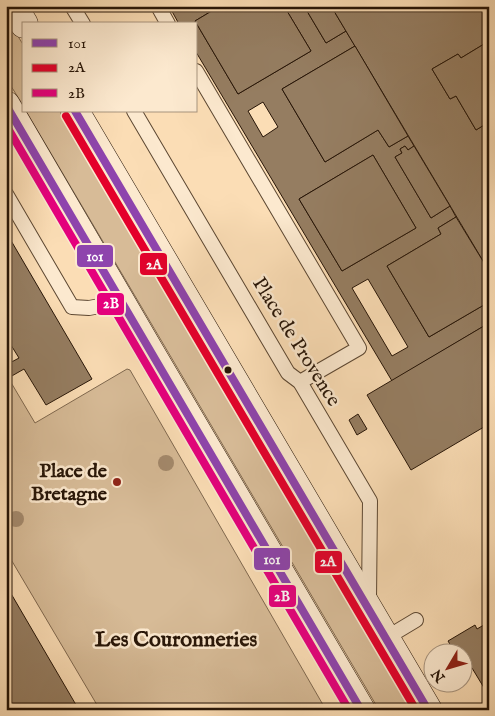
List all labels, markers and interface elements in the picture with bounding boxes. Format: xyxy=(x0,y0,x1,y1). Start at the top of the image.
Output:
legend xyxy=(22,22,198,112)
text: 101 xyxy=(68,34,86,53)
text: 2A xyxy=(68,58,86,77)
text: 2B xyxy=(68,84,85,103)
line badge: 101 xyxy=(76,244,114,268)
text: 101 xyxy=(86,248,104,266)
line badge: 2A xyxy=(139,252,168,276)
text: 2A xyxy=(146,256,164,274)
street label: Place de Provence xyxy=(246,273,346,411)
line badge: 2B xyxy=(96,292,125,316)
text: 2B xyxy=(103,295,119,313)
unlabelled marker xyxy=(223,365,233,375)
place label: Place de Bretagne xyxy=(31,459,108,507)
marker: Place de Bretagne xyxy=(111,476,123,488)
line badge: 101 xyxy=(253,547,291,571)
line badge: 2A xyxy=(314,550,343,574)
text: 101 xyxy=(263,551,281,569)
text: 2A xyxy=(320,553,338,571)
line badge: 2B xyxy=(268,584,297,608)
text: 2B xyxy=(274,588,290,606)
district label: Les Couronneries xyxy=(95,626,257,654)
north arrow xyxy=(422,644,472,694)
text: N xyxy=(428,665,450,686)

